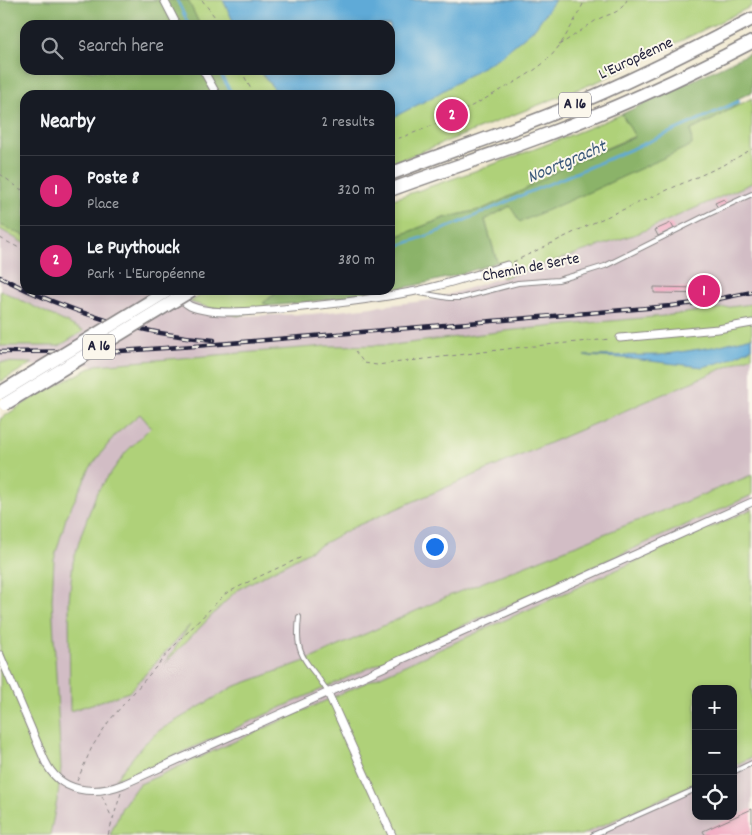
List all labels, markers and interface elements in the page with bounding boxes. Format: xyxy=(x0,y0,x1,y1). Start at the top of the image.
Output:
search box xyxy=(20,20,395,75)
street label: L'Européenne xyxy=(595,32,677,86)
icon: search xyxy=(38,34,66,62)
text: Search here xyxy=(78,34,164,61)
road number: A 16 xyxy=(559,92,591,118)
pin: 2 xyxy=(436,96,468,134)
text: Nearby xyxy=(40,108,95,138)
text: 2 results xyxy=(321,111,375,134)
water label: Noortgracht xyxy=(524,134,612,191)
text: Poste 8 xyxy=(87,166,139,193)
text: 1 xyxy=(54,179,58,202)
text: 320 m xyxy=(338,179,375,202)
text: Place xyxy=(87,193,119,216)
text: Le Puythouck xyxy=(87,236,180,263)
street label: Chemin de Serte xyxy=(480,247,582,289)
text: 2 xyxy=(53,249,60,272)
text: 380 m xyxy=(338,249,375,272)
text: Park · L'Européenne xyxy=(87,263,205,286)
pin: 1 xyxy=(688,272,720,310)
road number: A 16 xyxy=(83,334,115,360)
your location xyxy=(422,534,448,560)
map controls xyxy=(692,685,737,820)
button: + xyxy=(692,685,737,730)
button: − xyxy=(692,730,737,775)
button: locate xyxy=(692,775,737,820)

